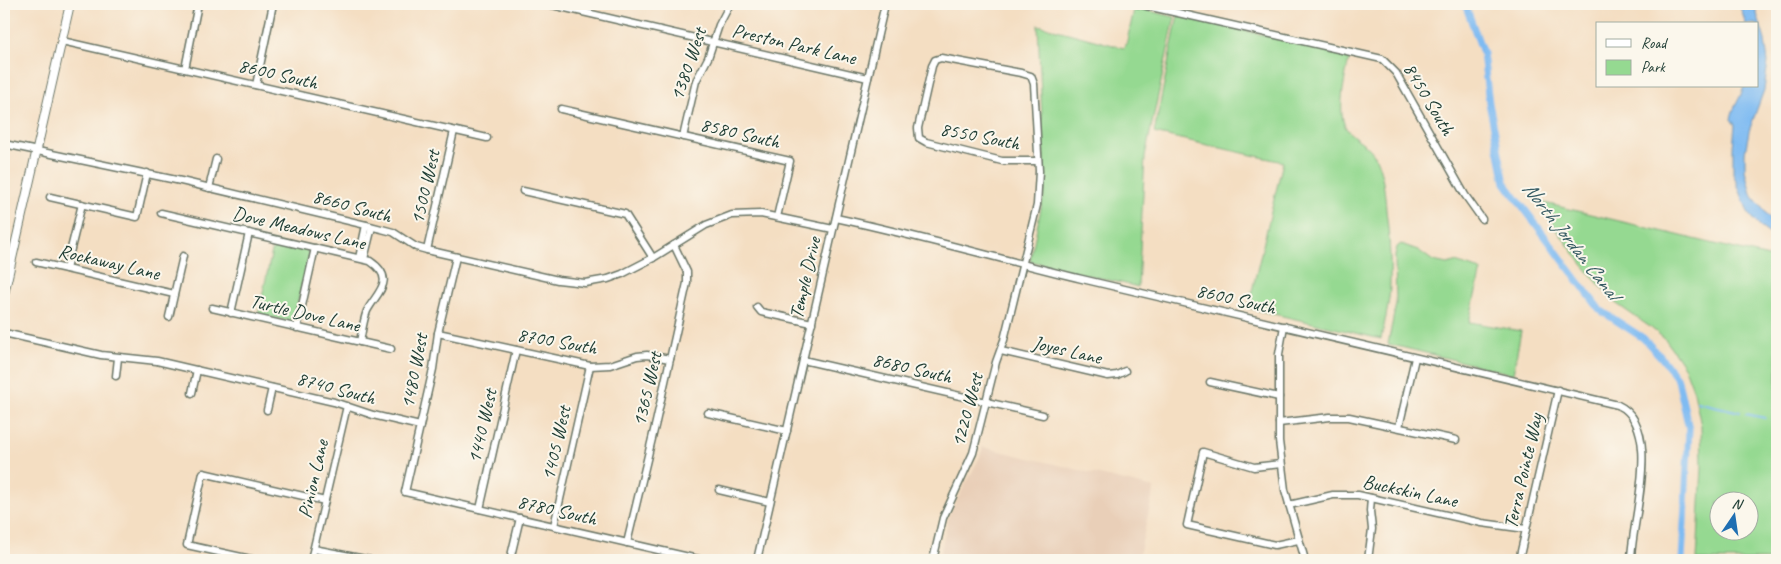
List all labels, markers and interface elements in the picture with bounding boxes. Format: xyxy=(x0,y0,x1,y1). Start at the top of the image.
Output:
street label: Preston Park Lane xyxy=(730,18,860,71)
street label: 1380 West xyxy=(664,22,713,104)
legend xyxy=(1596,22,1758,88)
text: Road xyxy=(1641,34,1668,53)
street label: 8600 South xyxy=(236,53,321,95)
street label: 8450 South xyxy=(1398,58,1461,141)
text: Park xyxy=(1641,58,1666,77)
street label: 8580 South xyxy=(698,112,783,154)
street label: 8550 South xyxy=(938,116,1023,156)
street label: 1500 West xyxy=(404,145,446,227)
water label: North Jordan Canal xyxy=(1517,176,1629,309)
street label: 8660 South xyxy=(310,184,395,229)
street label: Dove Meadows Lane xyxy=(230,201,369,256)
street label: Temple Drive xyxy=(783,233,827,321)
street label: Rockaway Lane xyxy=(56,238,163,286)
street label: 8600 South xyxy=(1194,278,1279,320)
street label: Turtle Dove Lane xyxy=(248,288,364,338)
street label: 8700 South xyxy=(515,322,600,360)
street label: 1480 West xyxy=(395,329,434,410)
street label: Joyes Lane xyxy=(1029,330,1105,370)
street label: 1365 West xyxy=(626,347,668,429)
street label: 8680 South xyxy=(870,347,955,389)
street label: 8740 South xyxy=(294,366,379,411)
street label: 1220 West xyxy=(945,368,989,450)
street label: 1440 West xyxy=(461,384,503,466)
street label: 1405 West xyxy=(535,401,577,483)
street label: Terra Pointe Way xyxy=(1498,410,1549,531)
street label: Pinion Lane xyxy=(292,436,334,521)
street label: Buckskin Lane xyxy=(1360,469,1461,514)
street label: 8780 South xyxy=(515,489,600,531)
north arrow xyxy=(1708,492,1758,542)
text: N xyxy=(1731,495,1745,514)

